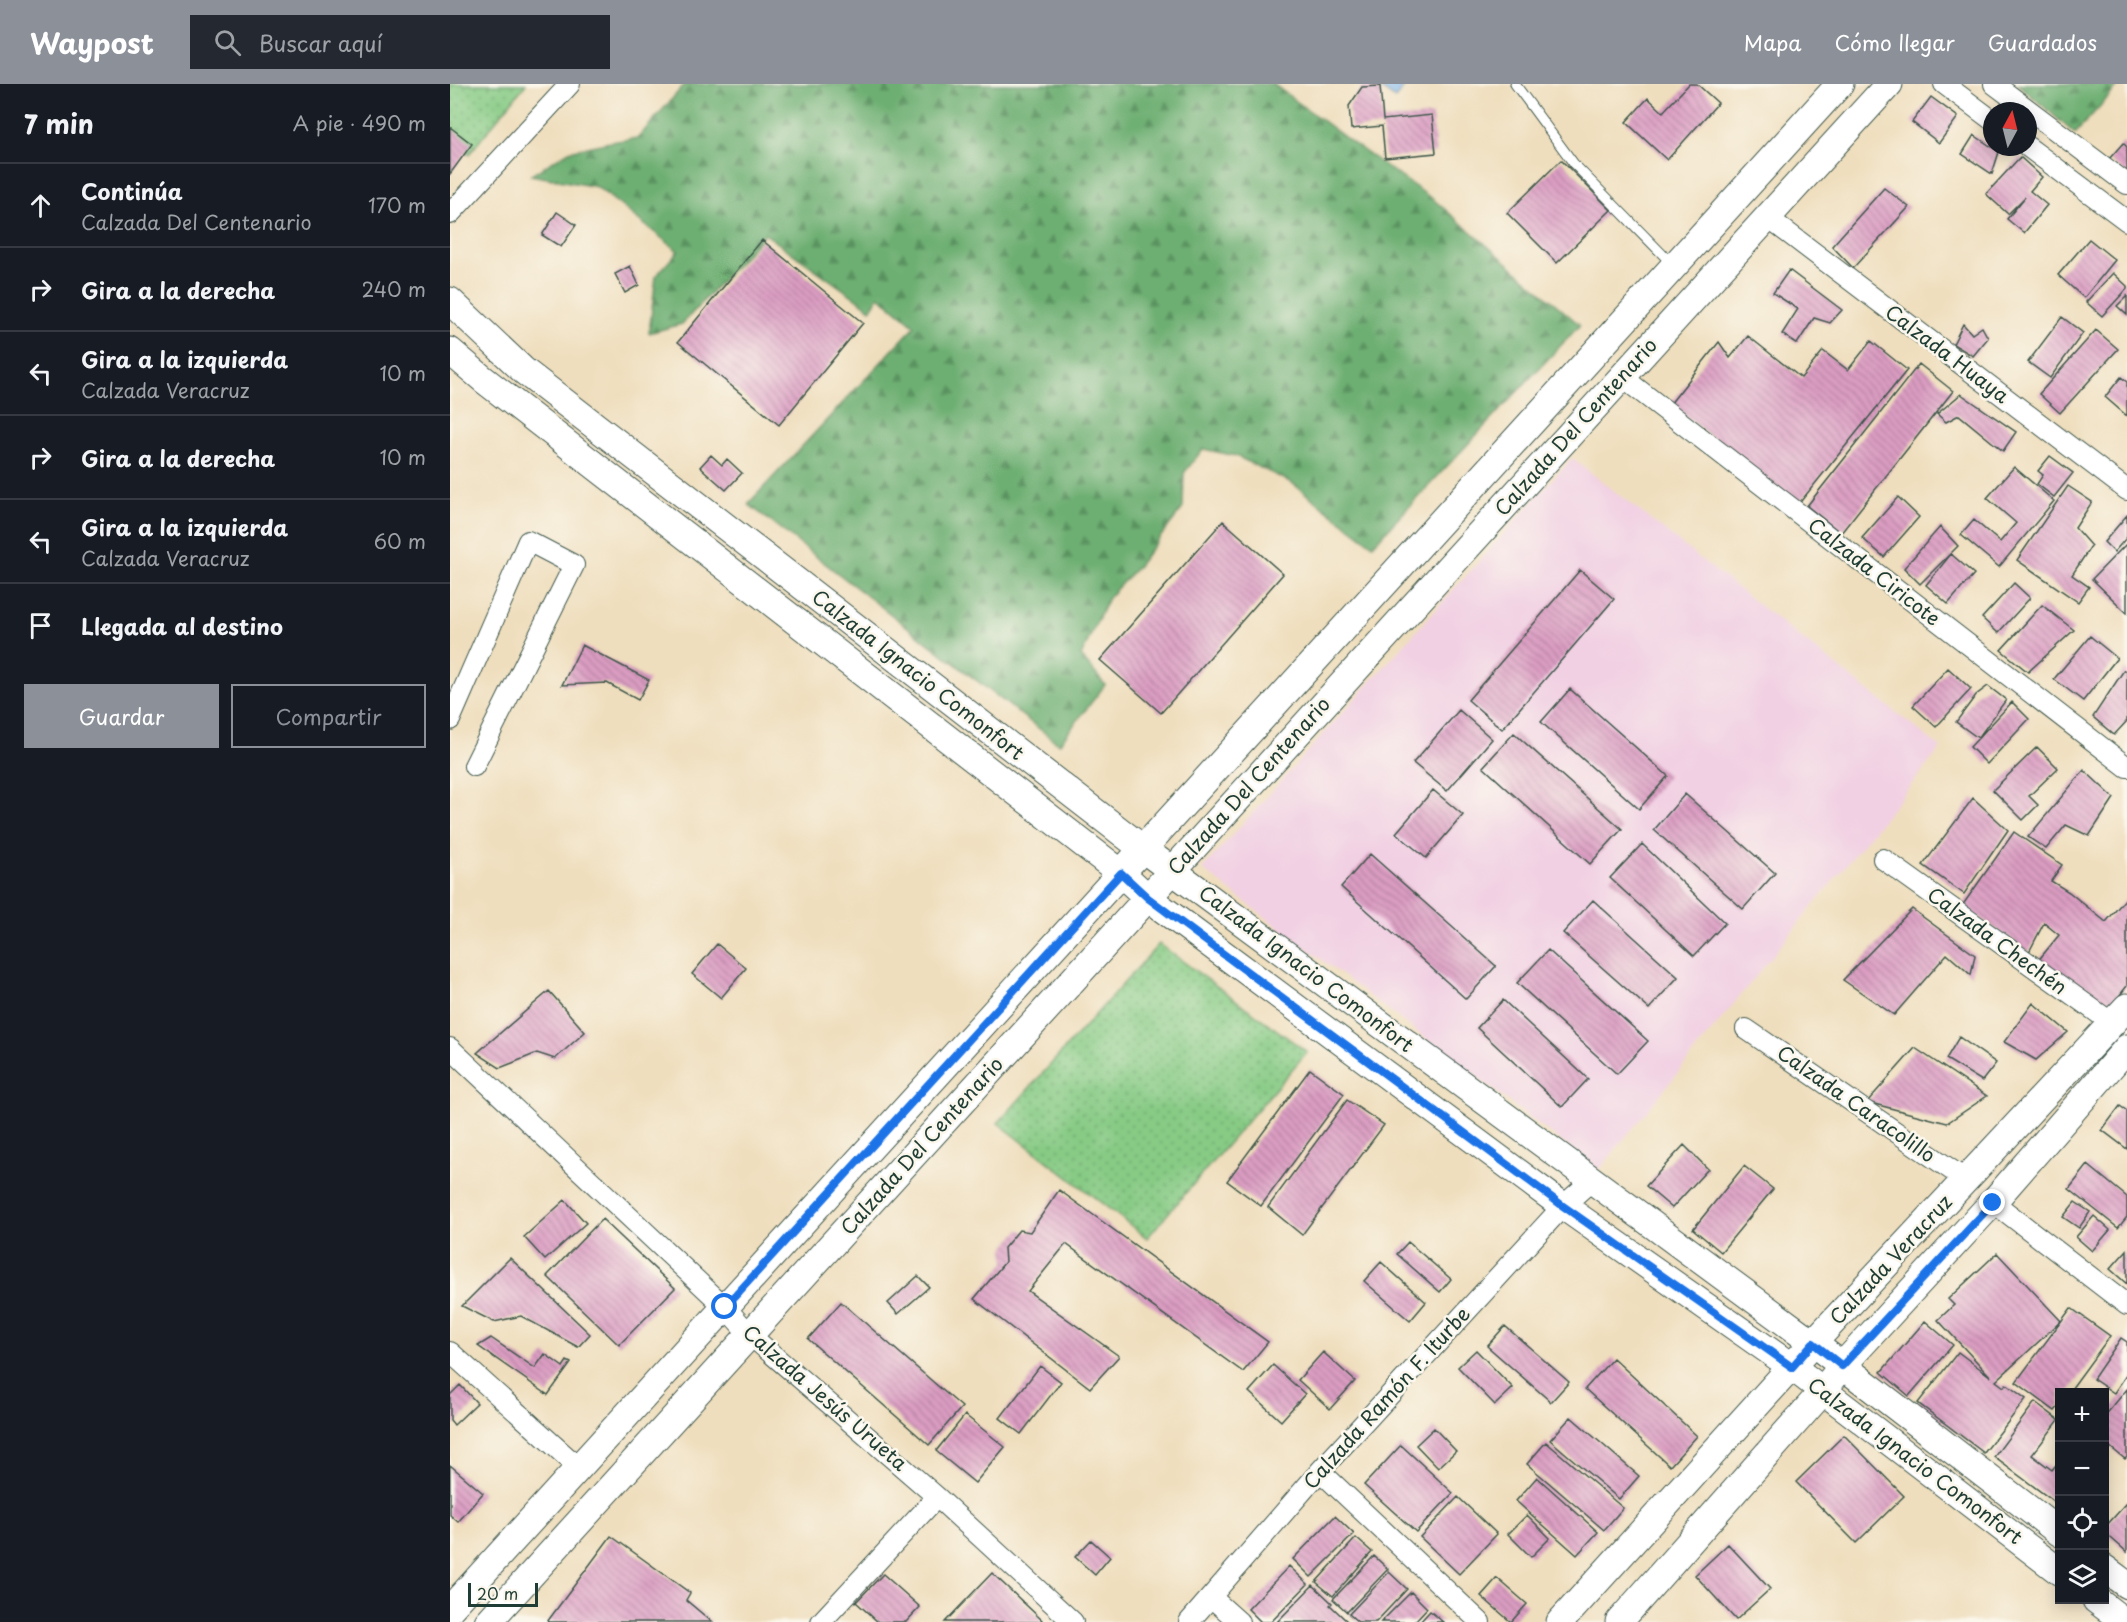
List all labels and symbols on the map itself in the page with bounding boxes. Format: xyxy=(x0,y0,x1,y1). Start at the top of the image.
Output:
north arrow xyxy=(1983,102,2037,156)
street label: Calzada Huaya xyxy=(1879,297,2016,410)
street label: Calzada Del Centenario xyxy=(1487,331,1664,522)
street label: Calzada Ciricote xyxy=(1802,510,1947,633)
street label: Calzada Ignacio Comonfort xyxy=(806,582,1031,767)
street label: Calzada Del Centenario xyxy=(1160,690,1337,881)
street label: Calzada Ignacio Comonfort xyxy=(1193,877,1420,1059)
street label: Calzada Chechén xyxy=(1921,879,2074,1001)
street label: Calzada Caracolillo xyxy=(1771,1037,1942,1169)
street label: Calzada Del Centenario xyxy=(833,1050,1010,1241)
street label: Calzada Veracruz xyxy=(1822,1187,1959,1331)
route end xyxy=(1979,1189,2005,1215)
route start xyxy=(711,1293,737,1319)
street label: Calzada Ramón F. Iturbe xyxy=(1296,1299,1477,1496)
street label: Calzada Jesús Urueta xyxy=(737,1317,915,1478)
street label: Calzada Ignacio Comonfort xyxy=(1802,1369,2029,1551)
scale bar xyxy=(468,1580,538,1608)

